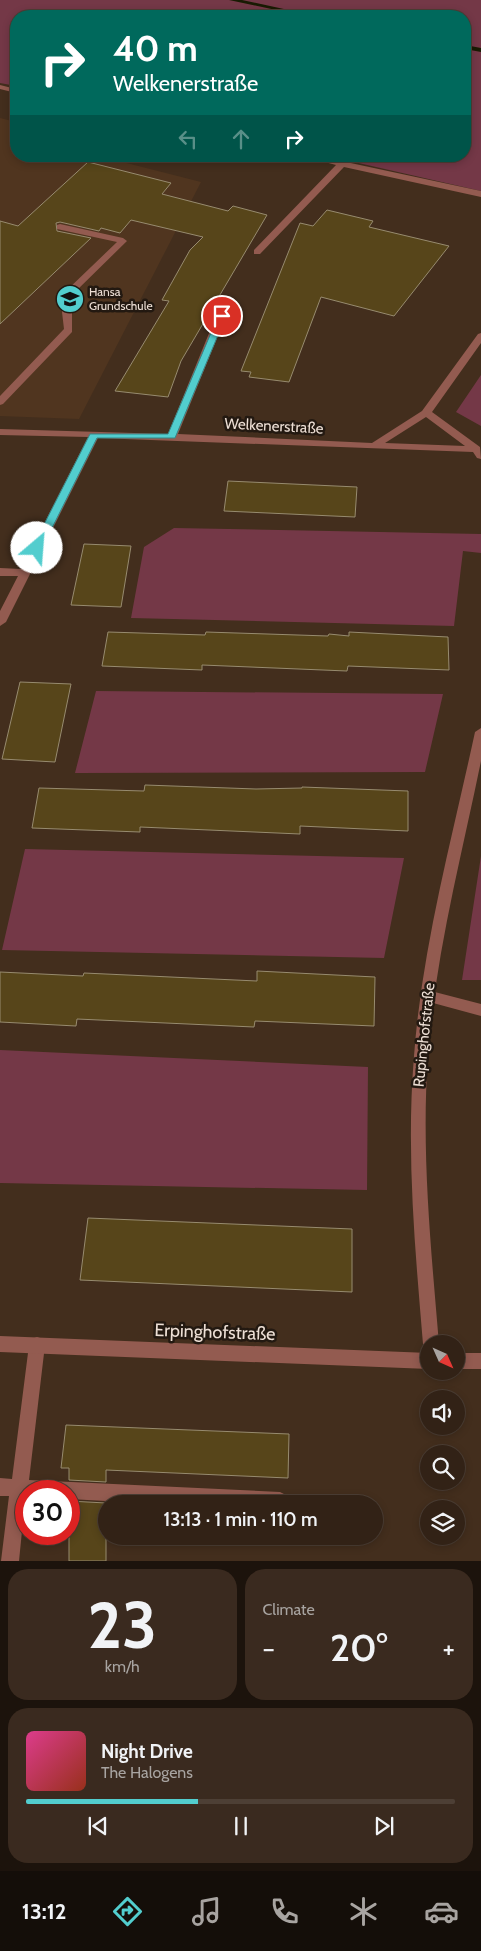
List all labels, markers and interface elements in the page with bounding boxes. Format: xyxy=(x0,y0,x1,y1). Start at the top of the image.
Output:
text: 40 m xyxy=(113,27,198,70)
icon: right xyxy=(30,30,95,95)
text: Welkenerstraße xyxy=(113,70,258,97)
icon: left xyxy=(174,125,202,153)
icon: ahead xyxy=(227,125,255,153)
icon: right xyxy=(280,125,308,153)
school or university icon: Hansa Grundschule xyxy=(55,284,85,314)
place label: Hansa Grundschule xyxy=(89,284,153,313)
pin xyxy=(201,295,243,337)
icon: arrive xyxy=(208,302,236,330)
street label: Welkenerstraße xyxy=(224,414,324,438)
position arrow xyxy=(10.0,521,62.0,573)
street label: Rupinghofstraße xyxy=(410,982,438,1088)
street label: Erpinghofstraße xyxy=(154,1319,276,1345)
north arrow xyxy=(420,1335,465,1380)
map controls xyxy=(420,1335,465,1545)
button: sound xyxy=(420,1390,465,1435)
button: search xyxy=(420,1445,465,1490)
speed limit sign: 30 xyxy=(15,1480,80,1545)
button: layers xyxy=(420,1500,465,1545)
text: 13:13 · 1 min · 110 m xyxy=(163,1508,318,1531)
text: 23 xyxy=(88,1585,157,1664)
text: Climate xyxy=(263,1600,315,1619)
text: 20° xyxy=(330,1624,388,1671)
text: − xyxy=(263,1631,275,1665)
text: + xyxy=(443,1631,455,1665)
text: km/h xyxy=(105,1657,140,1676)
text: Night Drive xyxy=(101,1740,193,1763)
text: The Halogens xyxy=(101,1763,193,1782)
icon: previous xyxy=(84,1812,112,1840)
icon: pause xyxy=(227,1812,255,1840)
icon: next xyxy=(370,1812,398,1840)
icon: directions xyxy=(110,1894,145,1929)
icon: music xyxy=(189,1894,224,1929)
icon: phone xyxy=(267,1894,302,1929)
icon: climate xyxy=(346,1894,381,1929)
icon: car xyxy=(424,1894,459,1929)
text: 13:12 xyxy=(22,1898,66,1925)

